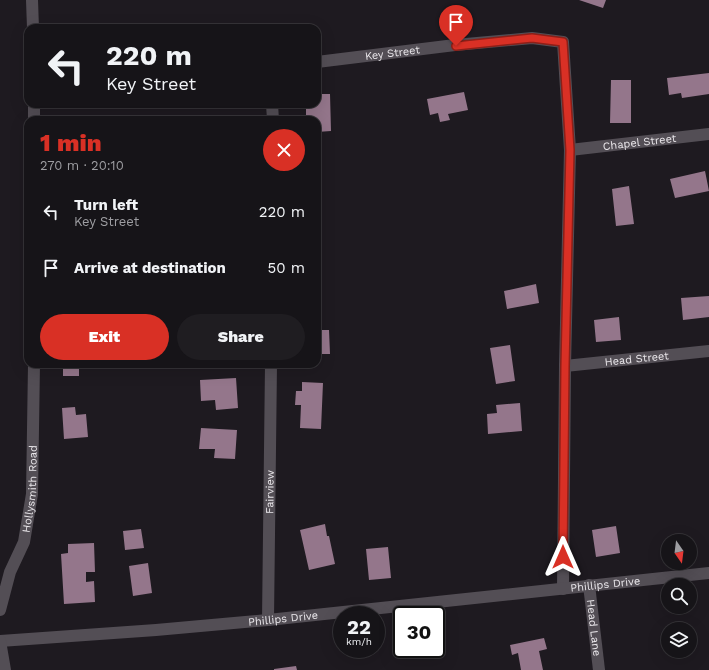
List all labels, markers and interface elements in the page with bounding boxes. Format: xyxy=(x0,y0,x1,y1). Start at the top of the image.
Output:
pin xyxy=(439,5,473,46)
icon: arrive xyxy=(445,11,467,33)
text: 220 m xyxy=(106,39,192,72)
icon: left xyxy=(40,40,92,92)
street label: Key Street xyxy=(364,43,421,63)
text: Key Street xyxy=(106,73,196,94)
text: 1 min xyxy=(40,129,102,157)
button: close xyxy=(263,129,305,171)
street label: Chapel Street xyxy=(602,132,677,153)
text: 270 m · 20:10 xyxy=(40,158,124,173)
text: Turn left xyxy=(74,196,138,214)
icon: left xyxy=(40,201,62,223)
text: 220 m xyxy=(259,203,305,221)
text: Key Street xyxy=(74,214,139,229)
icon: arrive xyxy=(40,257,62,279)
text: Arrive at destination xyxy=(74,259,226,277)
text: 50 m xyxy=(268,259,305,277)
button: Exit xyxy=(40,314,169,360)
button: Share xyxy=(177,314,305,360)
street label: Head Street xyxy=(604,349,670,369)
street label: Hollysmith Road xyxy=(20,445,40,534)
street label: Fairview xyxy=(263,470,277,514)
north arrow xyxy=(661,534,697,570)
map controls xyxy=(661,534,697,658)
position arrow xyxy=(542,536,584,578)
street label: Phillips Drive xyxy=(570,574,641,595)
button: search xyxy=(661,578,697,614)
street label: Head Lane xyxy=(584,599,603,657)
speed limit sign: 30 xyxy=(393,606,445,658)
street label: Phillips Drive xyxy=(248,609,319,629)
text: 22 xyxy=(347,615,371,639)
button: layers xyxy=(661,622,697,658)
text: km/h xyxy=(346,636,372,647)

